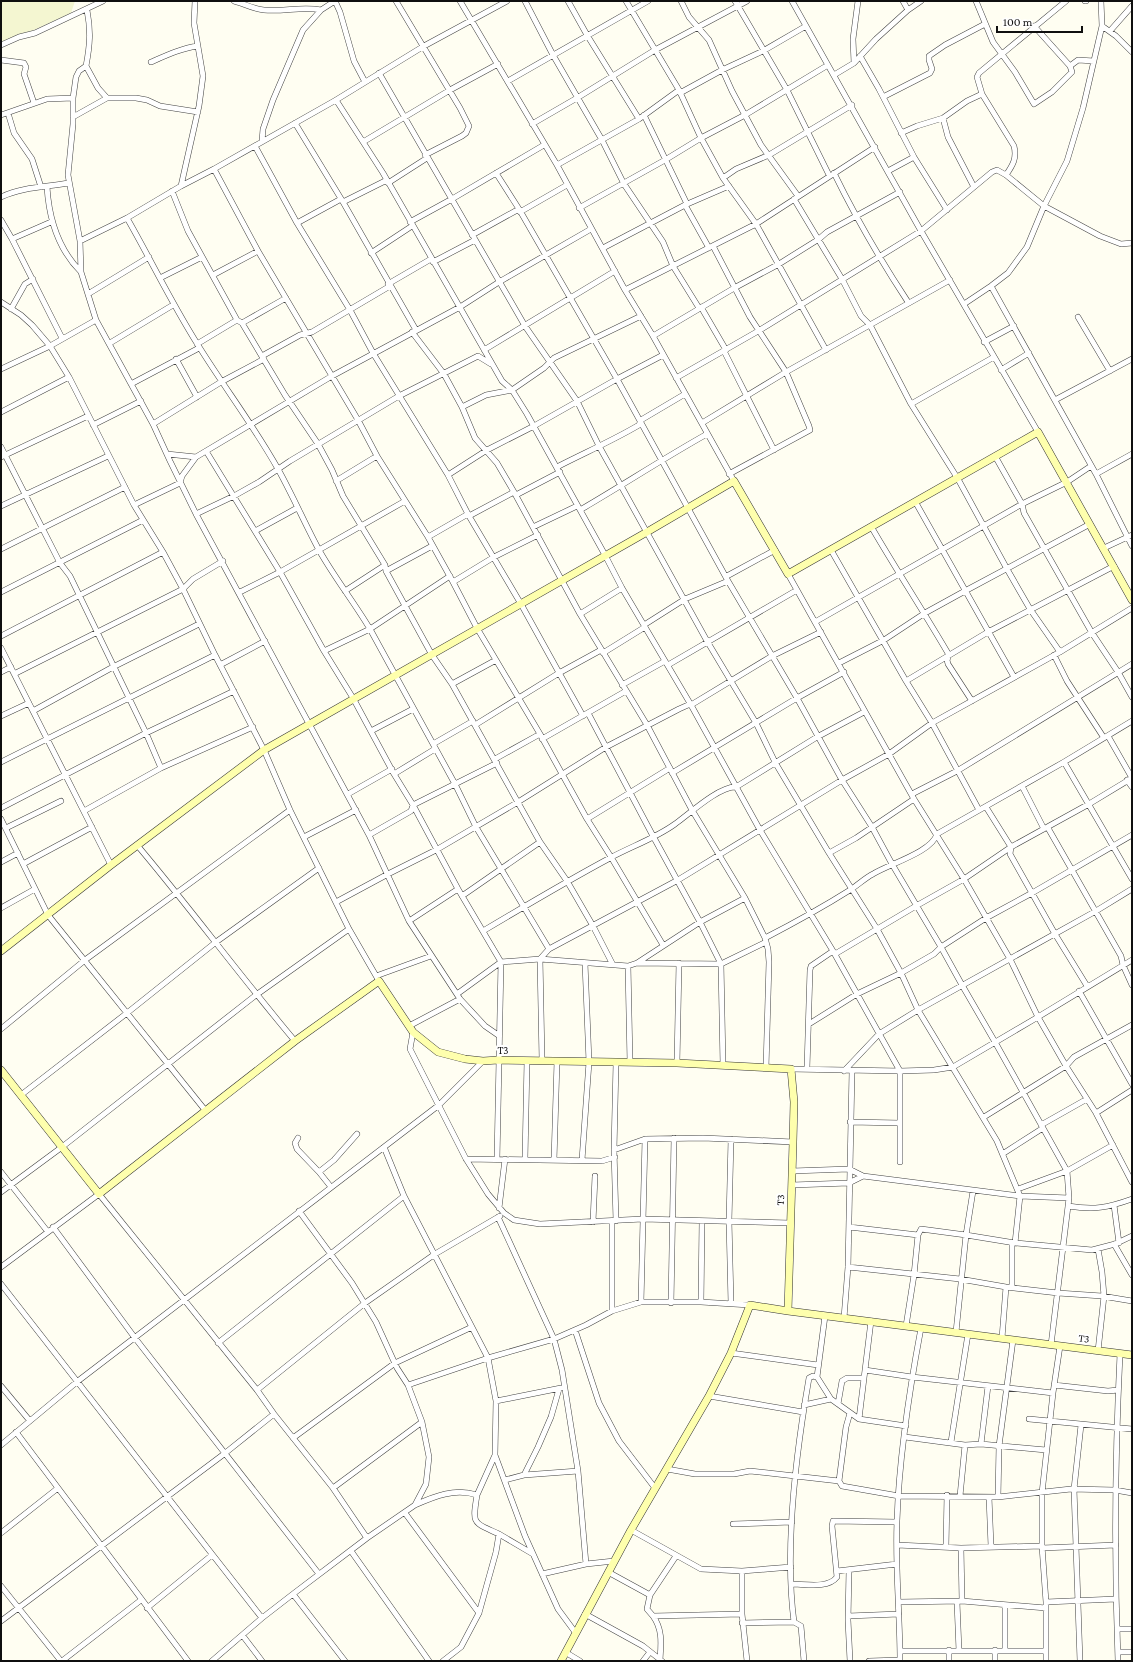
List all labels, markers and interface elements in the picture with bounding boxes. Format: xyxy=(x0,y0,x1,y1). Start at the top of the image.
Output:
scale bar xyxy=(997,8,1082,34)
text: 100 m xyxy=(1003,15,1033,29)
street label: T3 xyxy=(497,1044,509,1056)
street label: T3 xyxy=(774,1194,786,1206)
street label: T3 xyxy=(1078,1331,1090,1345)

